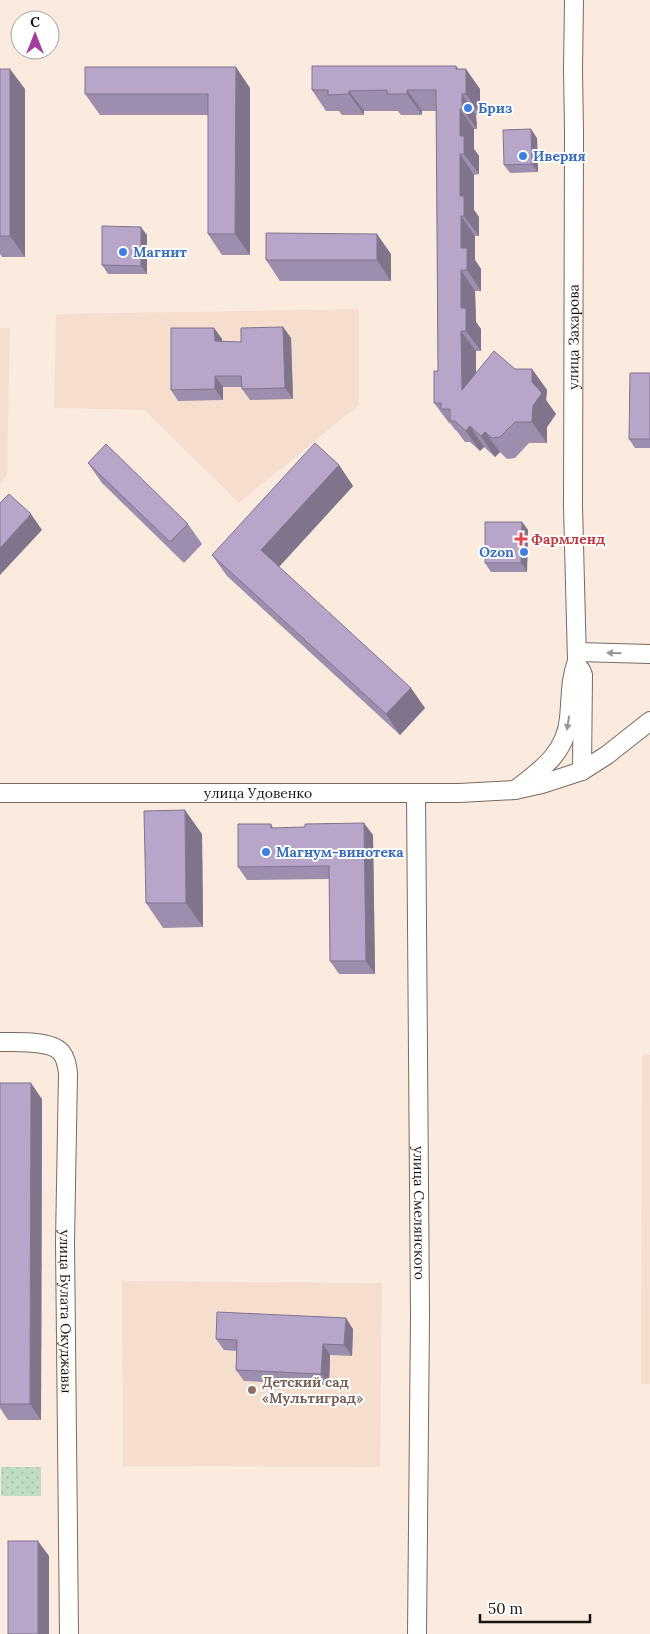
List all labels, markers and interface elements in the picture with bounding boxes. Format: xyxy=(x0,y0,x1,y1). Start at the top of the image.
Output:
north arrow xyxy=(10,10,60,60)
text: С xyxy=(30,13,40,31)
place label: Бриз xyxy=(478,99,512,117)
marker: Бриз xyxy=(462,102,474,114)
place label: Иверия xyxy=(533,147,586,165)
marker: Иверия xyxy=(517,150,529,162)
place label: Магнит xyxy=(133,243,187,261)
marker: Магнит xyxy=(117,246,129,258)
street label: улица Захарова xyxy=(564,284,583,390)
place label: Фармленд xyxy=(531,530,605,548)
marker: Фармленд xyxy=(515,533,527,545)
place label: Ozon xyxy=(479,543,514,561)
marker: Ozon xyxy=(518,546,530,558)
one-way arrow xyxy=(606,648,622,656)
one-way arrow xyxy=(563,715,571,731)
street label: улица Удовенко xyxy=(204,784,312,802)
place label: Магнум-винотека xyxy=(276,843,404,861)
marker: Магнум-винотека xyxy=(260,846,272,858)
street label: улица Смелянского xyxy=(410,1146,429,1280)
street label: улица Булата Окуджавы xyxy=(56,1229,76,1393)
place label: Детский сад «Мультиград» xyxy=(262,1373,363,1407)
marker: Детский сад «Мультиград» xyxy=(246,1384,258,1396)
scale bar xyxy=(480,1592,590,1624)
text: 50 m xyxy=(488,1599,523,1618)

